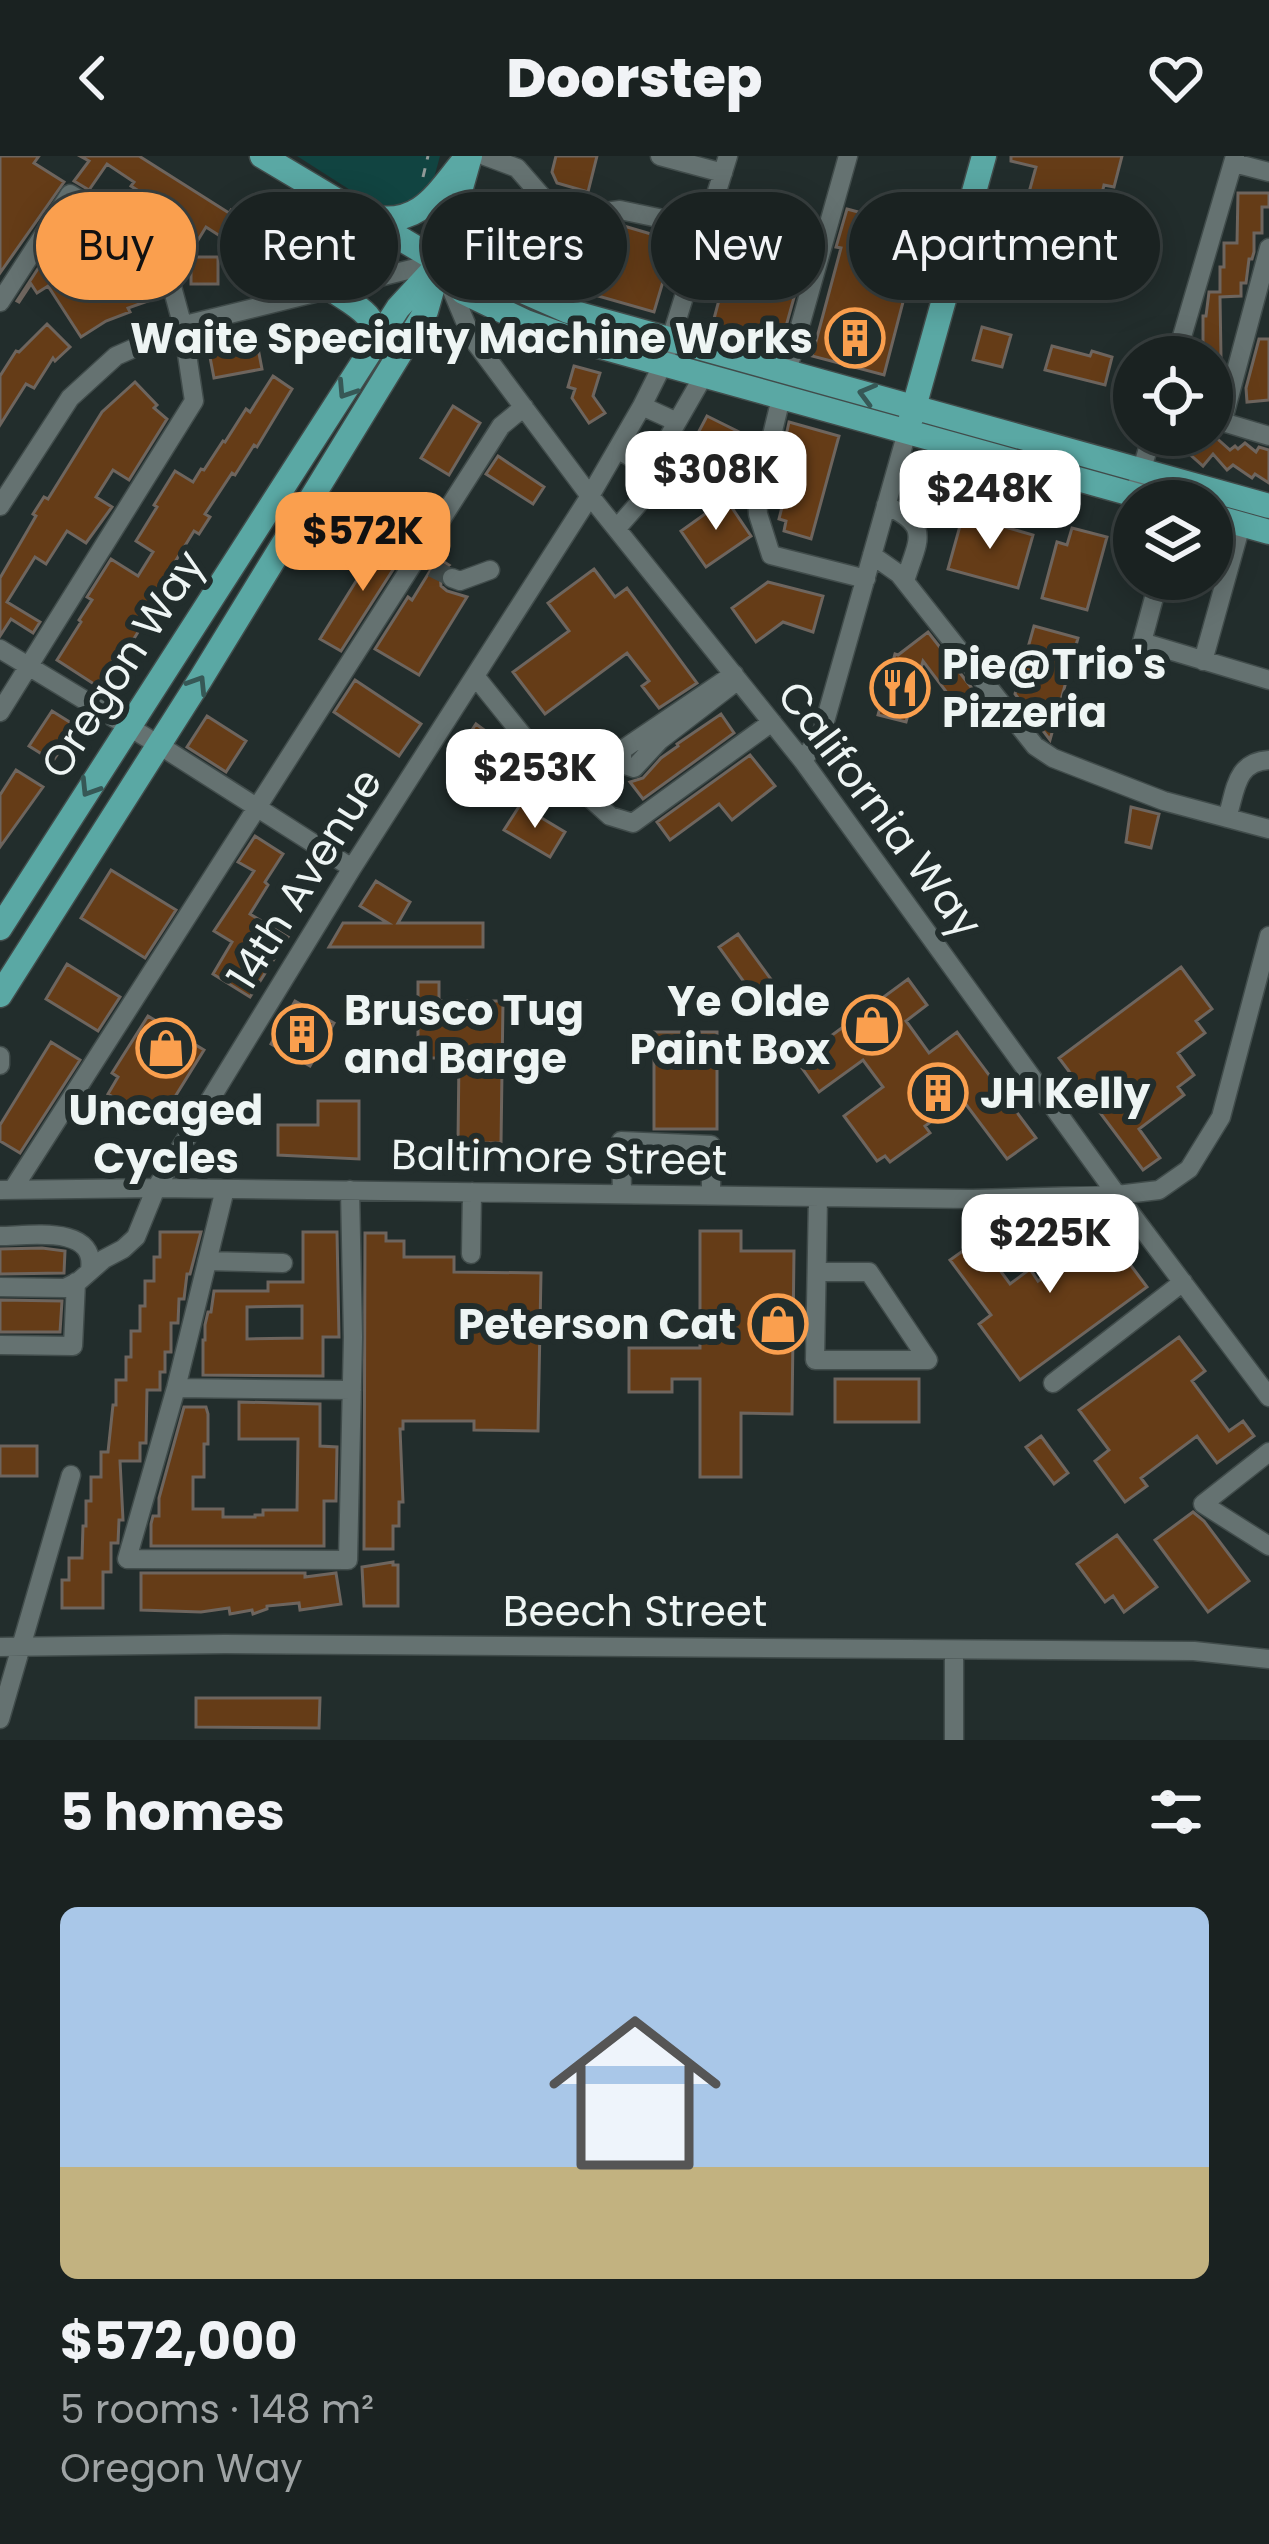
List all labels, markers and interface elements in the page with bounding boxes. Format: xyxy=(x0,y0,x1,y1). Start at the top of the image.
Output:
text: Doorstep xyxy=(507,40,762,116)
icon: back xyxy=(60,45,126,111)
icon: heart xyxy=(1143,45,1209,111)
chip: Buy xyxy=(36,192,196,300)
chip: Rent xyxy=(220,192,398,300)
chip: Filters xyxy=(422,192,627,300)
chip: New xyxy=(651,192,825,300)
chip: Apartment xyxy=(849,192,1160,300)
building icon: Waite Specialty Machine Works xyxy=(824,307,886,369)
place label: Waite Specialty Machine Works xyxy=(130,309,813,368)
map controls xyxy=(1113,336,1233,600)
button: locate xyxy=(1113,336,1233,456)
one-way arrow xyxy=(338,376,360,398)
one-way arrow xyxy=(857,384,878,409)
pin: $308K xyxy=(632,431,800,533)
text: $308K xyxy=(652,442,780,497)
pin: $248K xyxy=(906,450,1074,552)
text: $248K xyxy=(927,461,1053,516)
button: layers xyxy=(1113,480,1233,600)
pin: $572K xyxy=(279,492,447,594)
text: $572K xyxy=(302,503,424,558)
street label: Oregon Way xyxy=(27,538,218,790)
place label: Pie@Trio's Pizzeria xyxy=(942,635,1167,742)
restaurant icon: Pie@Trio's Pizzeria xyxy=(869,657,931,719)
street label: California Way xyxy=(763,669,996,950)
one-way arrow xyxy=(184,675,206,697)
pin: $253K xyxy=(451,729,619,831)
text: $253K xyxy=(473,740,597,795)
street label: 14th Avenue xyxy=(213,757,396,1001)
one-way arrow xyxy=(80,775,103,797)
place label: Ye Olde Paint Box xyxy=(629,972,830,1079)
place label: Brusco Tug and Barge xyxy=(344,981,584,1088)
shop icon: Ye Olde Paint Box xyxy=(841,994,903,1056)
building icon: Brusco Tug and Barge xyxy=(271,1003,333,1065)
shop icon: Uncaged Cycles xyxy=(135,1017,197,1079)
building icon: JH Kelly xyxy=(907,1062,969,1124)
place label: JH Kelly xyxy=(980,1064,1151,1123)
place label: Uncaged Cycles xyxy=(69,1081,263,1188)
street label: Baltimore Street xyxy=(390,1125,728,1190)
pin: $225K xyxy=(966,1194,1134,1296)
text: $225K xyxy=(989,1205,1111,1260)
shop icon: Peterson Cat xyxy=(747,1293,809,1355)
place label: Peterson Cat xyxy=(458,1295,736,1354)
street label: Beech Street xyxy=(503,1582,767,1641)
text: 5 homes xyxy=(60,1776,285,1848)
icon: filters xyxy=(1143,1779,1209,1845)
icon: home xyxy=(527,1985,743,2201)
text: $572,000 xyxy=(60,2305,298,2377)
text: 5 rooms · 148 m² xyxy=(60,2382,374,2437)
text: Oregon Way xyxy=(60,2441,302,2496)

